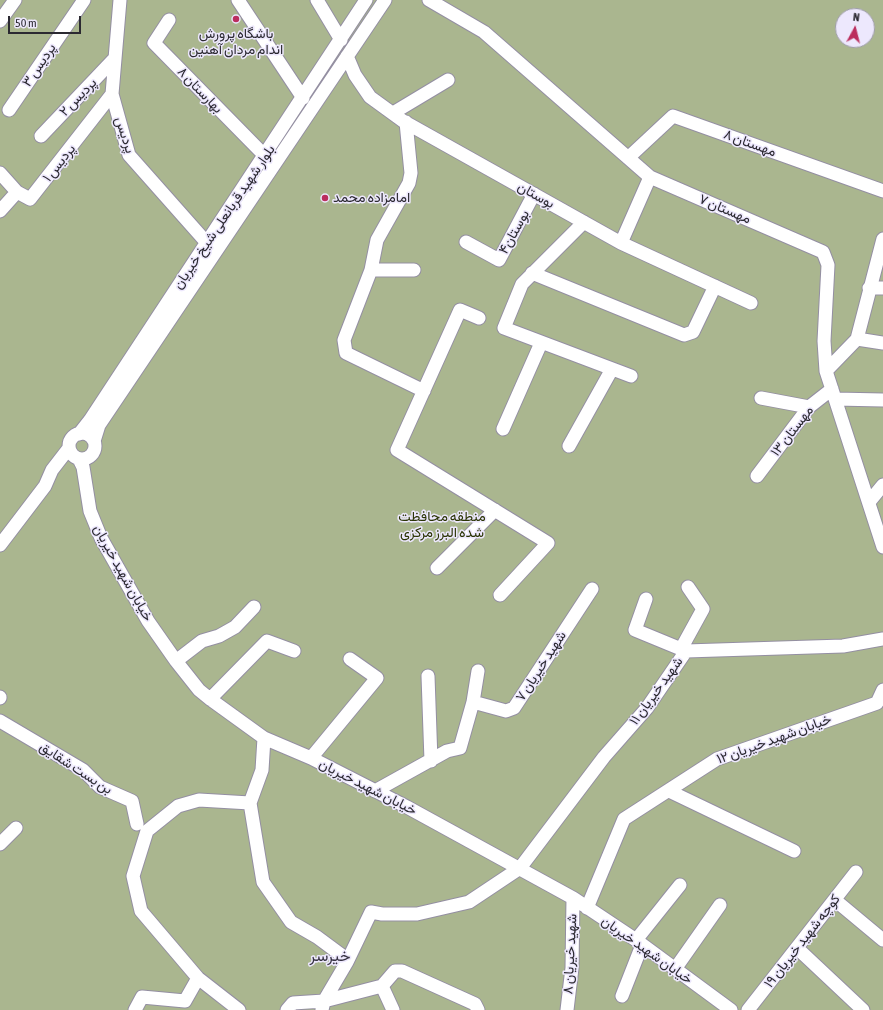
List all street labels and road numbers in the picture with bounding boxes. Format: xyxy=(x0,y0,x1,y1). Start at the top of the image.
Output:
street label: پردیس ۳ xyxy=(18,40,60,90)
street label: بهارستان ۸ xyxy=(174,63,226,117)
street label: پردیس ۲ xyxy=(56,74,100,120)
street label: پردیس xyxy=(111,115,139,155)
street label: مهستان ۸ xyxy=(721,126,779,160)
street label: پردیس ۱ xyxy=(39,141,79,185)
street label: بلوار شهید قربانعلی شیخ خیریان xyxy=(169,142,279,292)
street label: بوستان xyxy=(514,178,558,212)
street label: مهستان ۷ xyxy=(696,191,754,227)
street label: بوستان۴ xyxy=(495,207,533,257)
street label: مهستان ۱۳ xyxy=(767,402,817,460)
street label: خیابان شهید خیریان xyxy=(90,522,156,624)
street label: شهید خیریان ۷ xyxy=(512,628,570,704)
street label: شهید خیریان ۱۱ xyxy=(626,654,686,728)
street label: خیابان شهید خیریان ۱۲ xyxy=(714,710,834,768)
street label: بن بست شقایق xyxy=(36,738,116,798)
street label: خیابان شهید خیریان xyxy=(316,755,420,819)
street label: کوچه شهید خیریان ۱۹ xyxy=(760,891,844,991)
street label: خیابان شهید خیریان xyxy=(598,912,696,988)
street label: شهید خیریان ۸ xyxy=(560,913,580,995)

